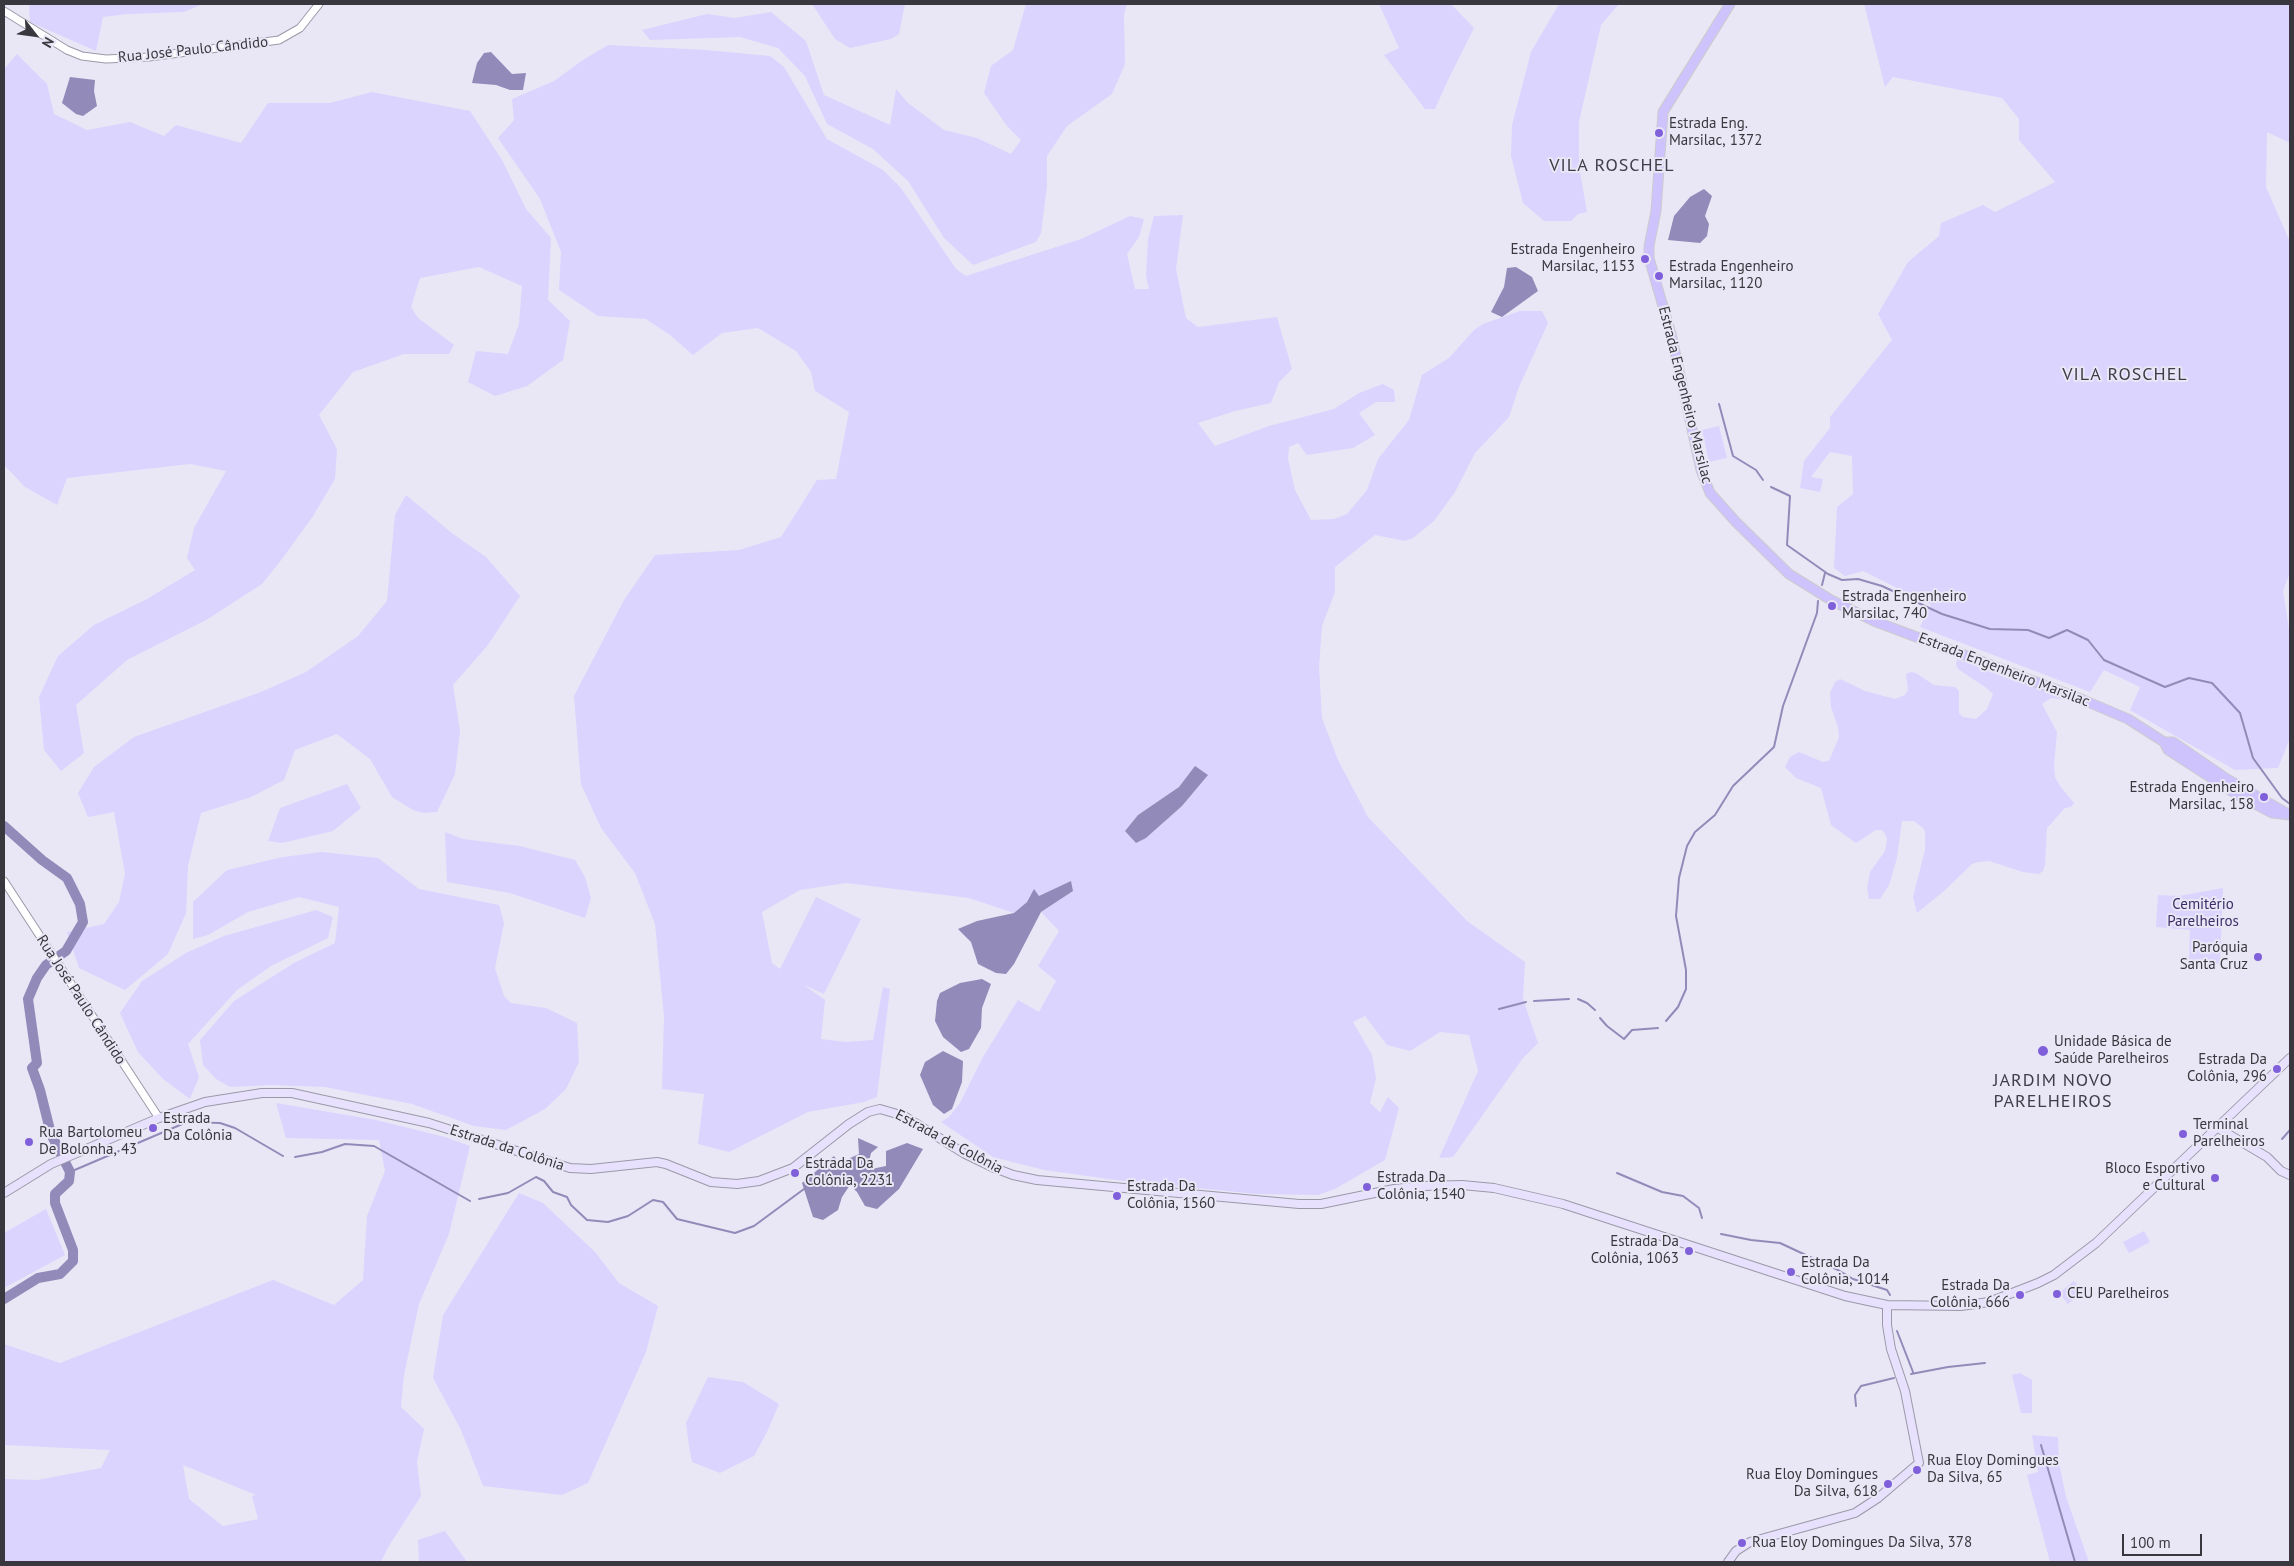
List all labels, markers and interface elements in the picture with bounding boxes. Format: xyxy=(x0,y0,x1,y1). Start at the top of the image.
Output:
north arrow xyxy=(10,10,60,60)
street label: Rua José Paulo Cândido xyxy=(117,33,269,67)
text: N xyxy=(38,34,58,51)
place label: Estrada Eng. Marsilac, 1372 xyxy=(1669,115,1762,150)
marker: Estrada Eng. Marsilac, 1372 xyxy=(1653,127,1665,139)
district label: VILA ROSCHEL xyxy=(1548,155,1676,177)
place label: Estrada Engenheiro Marsilac, 1153 xyxy=(1510,241,1635,276)
marker: Estrada Engenheiro Marsilac, 1153 xyxy=(1639,253,1651,265)
place label: Estrada Engenheiro Marsilac, 1120 xyxy=(1669,258,1794,293)
marker: Estrada Engenheiro Marsilac, 1120 xyxy=(1653,270,1665,282)
street label: Estrada Engenheiro Marsilac xyxy=(1654,305,1716,485)
district label: VILA ROSCHEL xyxy=(2061,364,2189,386)
place label: Estrada Engenheiro Marsilac, 740 xyxy=(1842,588,1967,623)
marker: Estrada Engenheiro Marsilac, 740 xyxy=(1826,600,1838,612)
street label: Estrada Engenheiro Marsilac xyxy=(1916,629,2092,711)
place label: Estrada Engenheiro Marsilac, 158 xyxy=(2129,779,2254,814)
marker: Estrada Engenheiro Marsilac, 158 xyxy=(2258,791,2270,803)
park label: Cemitério Parelheiros xyxy=(2167,896,2239,931)
street label: Rua José Paulo Cândido xyxy=(32,932,130,1068)
place label: Paróquia Santa Cruz xyxy=(2180,939,2248,974)
marker: Paróquia Santa Cruz xyxy=(2252,951,2264,963)
place label: Unidade Básica de Saúde Parelheiros xyxy=(2054,1033,2172,1068)
marker: Unidade Básica de Saúde Parelheiros xyxy=(2036,1044,2050,1058)
place label: Estrada Da Colônia, 296 xyxy=(2187,1051,2267,1086)
marker: Estrada Da Colônia, 296 xyxy=(2271,1063,2283,1075)
district label: JARDIM NOVO PARELHEIROS xyxy=(1992,1070,2114,1112)
street label: Estrada da Colônia xyxy=(892,1106,1006,1178)
place label: Estrada Da Colônia xyxy=(163,1110,232,1145)
place label: Terminal Parelheiros xyxy=(2193,1116,2265,1151)
street label: Estrada da Colônia xyxy=(448,1121,566,1175)
marker: Estrada Da Colônia xyxy=(147,1122,159,1134)
place label: Rua Bartolomeu De Bolonha, 43 xyxy=(39,1124,142,1159)
marker: Terminal Parelheiros xyxy=(2177,1128,2189,1140)
marker: Rua Bartolomeu De Bolonha, 43 xyxy=(23,1136,35,1148)
place label: Estrada Da Colônia, 2231 xyxy=(805,1155,893,1190)
place label: Bloco Esportivo e Cultural xyxy=(2105,1160,2205,1195)
marker: Estrada Da Colônia, 2231 xyxy=(789,1167,801,1179)
place label: Estrada Da Colônia, 1540 xyxy=(1377,1169,1465,1204)
marker: Bloco Esportivo e Cultural xyxy=(2209,1172,2221,1184)
place label: Estrada Da Colônia, 1560 xyxy=(1127,1178,1215,1213)
marker: Estrada Da Colônia, 1540 xyxy=(1361,1181,1373,1193)
marker: Estrada Da Colônia, 1560 xyxy=(1111,1190,1123,1202)
place label: Estrada Da Colônia, 1063 xyxy=(1591,1233,1679,1268)
marker: Estrada Da Colônia, 1063 xyxy=(1683,1245,1695,1257)
place label: Estrada Da Colônia, 1014 xyxy=(1801,1254,1889,1289)
marker: Estrada Da Colônia, 1014 xyxy=(1785,1266,1797,1278)
place label: Estrada Da Colônia, 666 xyxy=(1930,1277,2010,1312)
place label: CEU Parelheiros xyxy=(2067,1285,2169,1303)
marker: CEU Parelheiros xyxy=(2051,1288,2063,1300)
marker: Estrada Da Colônia, 666 xyxy=(2014,1289,2026,1301)
place label: Rua Eloy Domingues Da Silva, 65 xyxy=(1927,1452,2059,1487)
marker: Rua Eloy Domingues Da Silva, 65 xyxy=(1911,1464,1923,1476)
place label: Rua Eloy Domingues Da Silva, 618 xyxy=(1746,1466,1878,1501)
marker: Rua Eloy Domingues Da Silva, 618 xyxy=(1882,1478,1894,1490)
scale bar xyxy=(2124,1524,2204,1556)
text: 100 m xyxy=(2130,1533,2171,1552)
place label: Rua Eloy Domingues Da Silva, 378 xyxy=(1752,1534,1972,1552)
marker: Rua Eloy Domingues Da Silva, 378 xyxy=(1736,1537,1748,1549)

